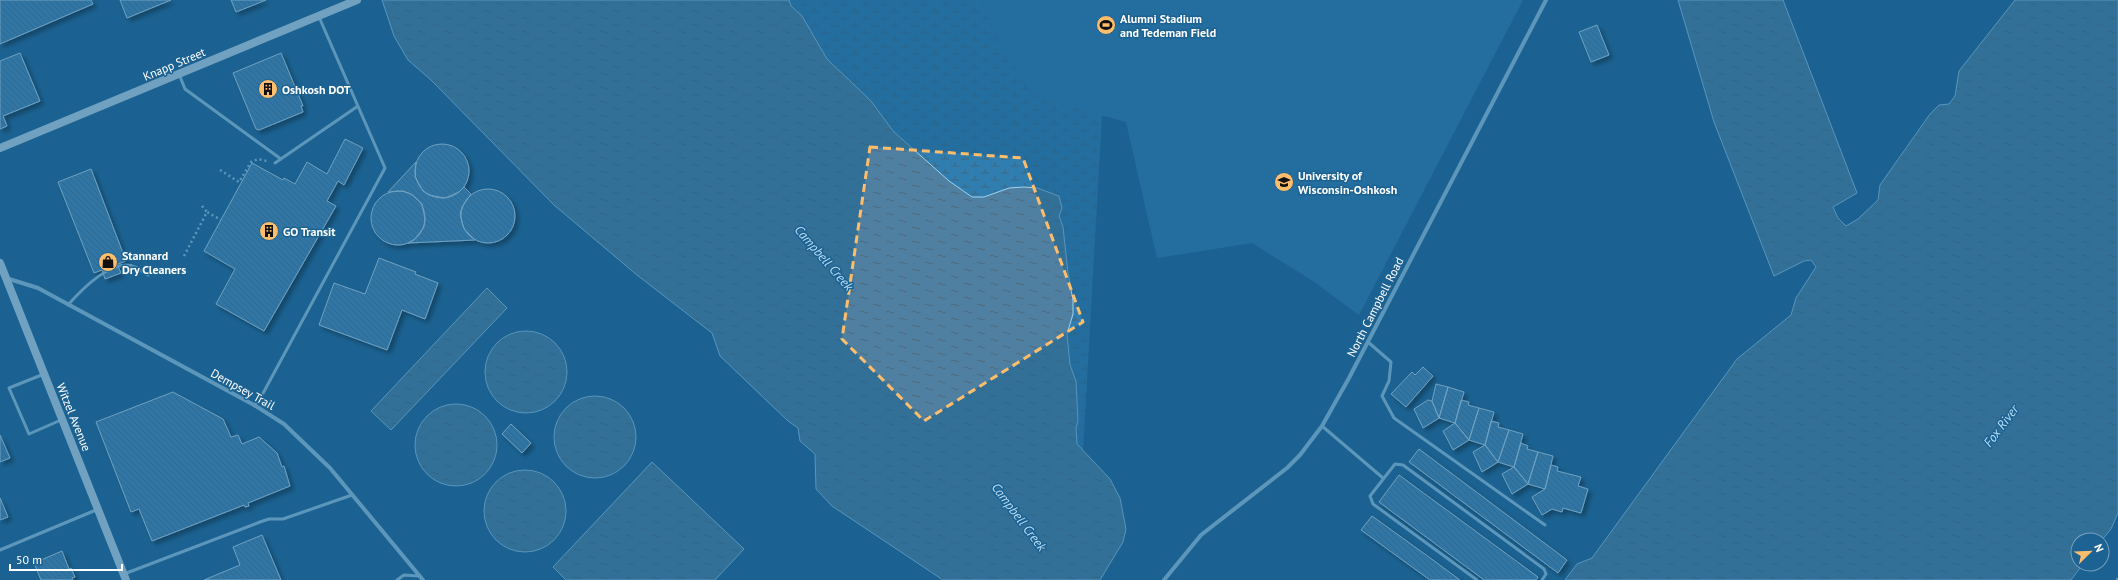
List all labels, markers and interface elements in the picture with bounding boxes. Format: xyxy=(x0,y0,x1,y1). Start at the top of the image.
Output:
place label: Alumni Stadium and Tedeman Field xyxy=(1120,11,1216,40)
sports icon: Alumni Stadium and Tedeman Field xyxy=(1095,14,1117,36)
street label: Knapp Street xyxy=(141,44,207,84)
building icon: Oshkosh DOT xyxy=(257,78,279,100)
place label: Oshkosh DOT xyxy=(282,82,351,97)
place label: University of Wisconsin-Oshkosh xyxy=(1298,168,1397,197)
school or university icon: University of Wisconsin-Oshkosh xyxy=(1273,171,1295,193)
building icon: GO Transit xyxy=(258,220,280,242)
water label: Campbell Creek xyxy=(791,222,858,295)
place label: GO Transit xyxy=(283,224,336,239)
place label: Stannard Dry Cleaners xyxy=(122,248,186,277)
shop icon: Stannard Dry Cleaners xyxy=(97,251,119,273)
street label: North Campbell Road xyxy=(1343,255,1407,359)
street label: Dempsey Trail xyxy=(208,365,278,413)
street label: Witzel Avenue xyxy=(54,381,94,453)
water label: Fox River xyxy=(1980,401,2023,450)
water label: Campbell Creek xyxy=(988,479,1051,556)
north arrow xyxy=(2070,532,2110,572)
text: N xyxy=(2091,542,2107,554)
scale bar xyxy=(10,546,122,572)
text: 50 m xyxy=(16,552,42,567)

